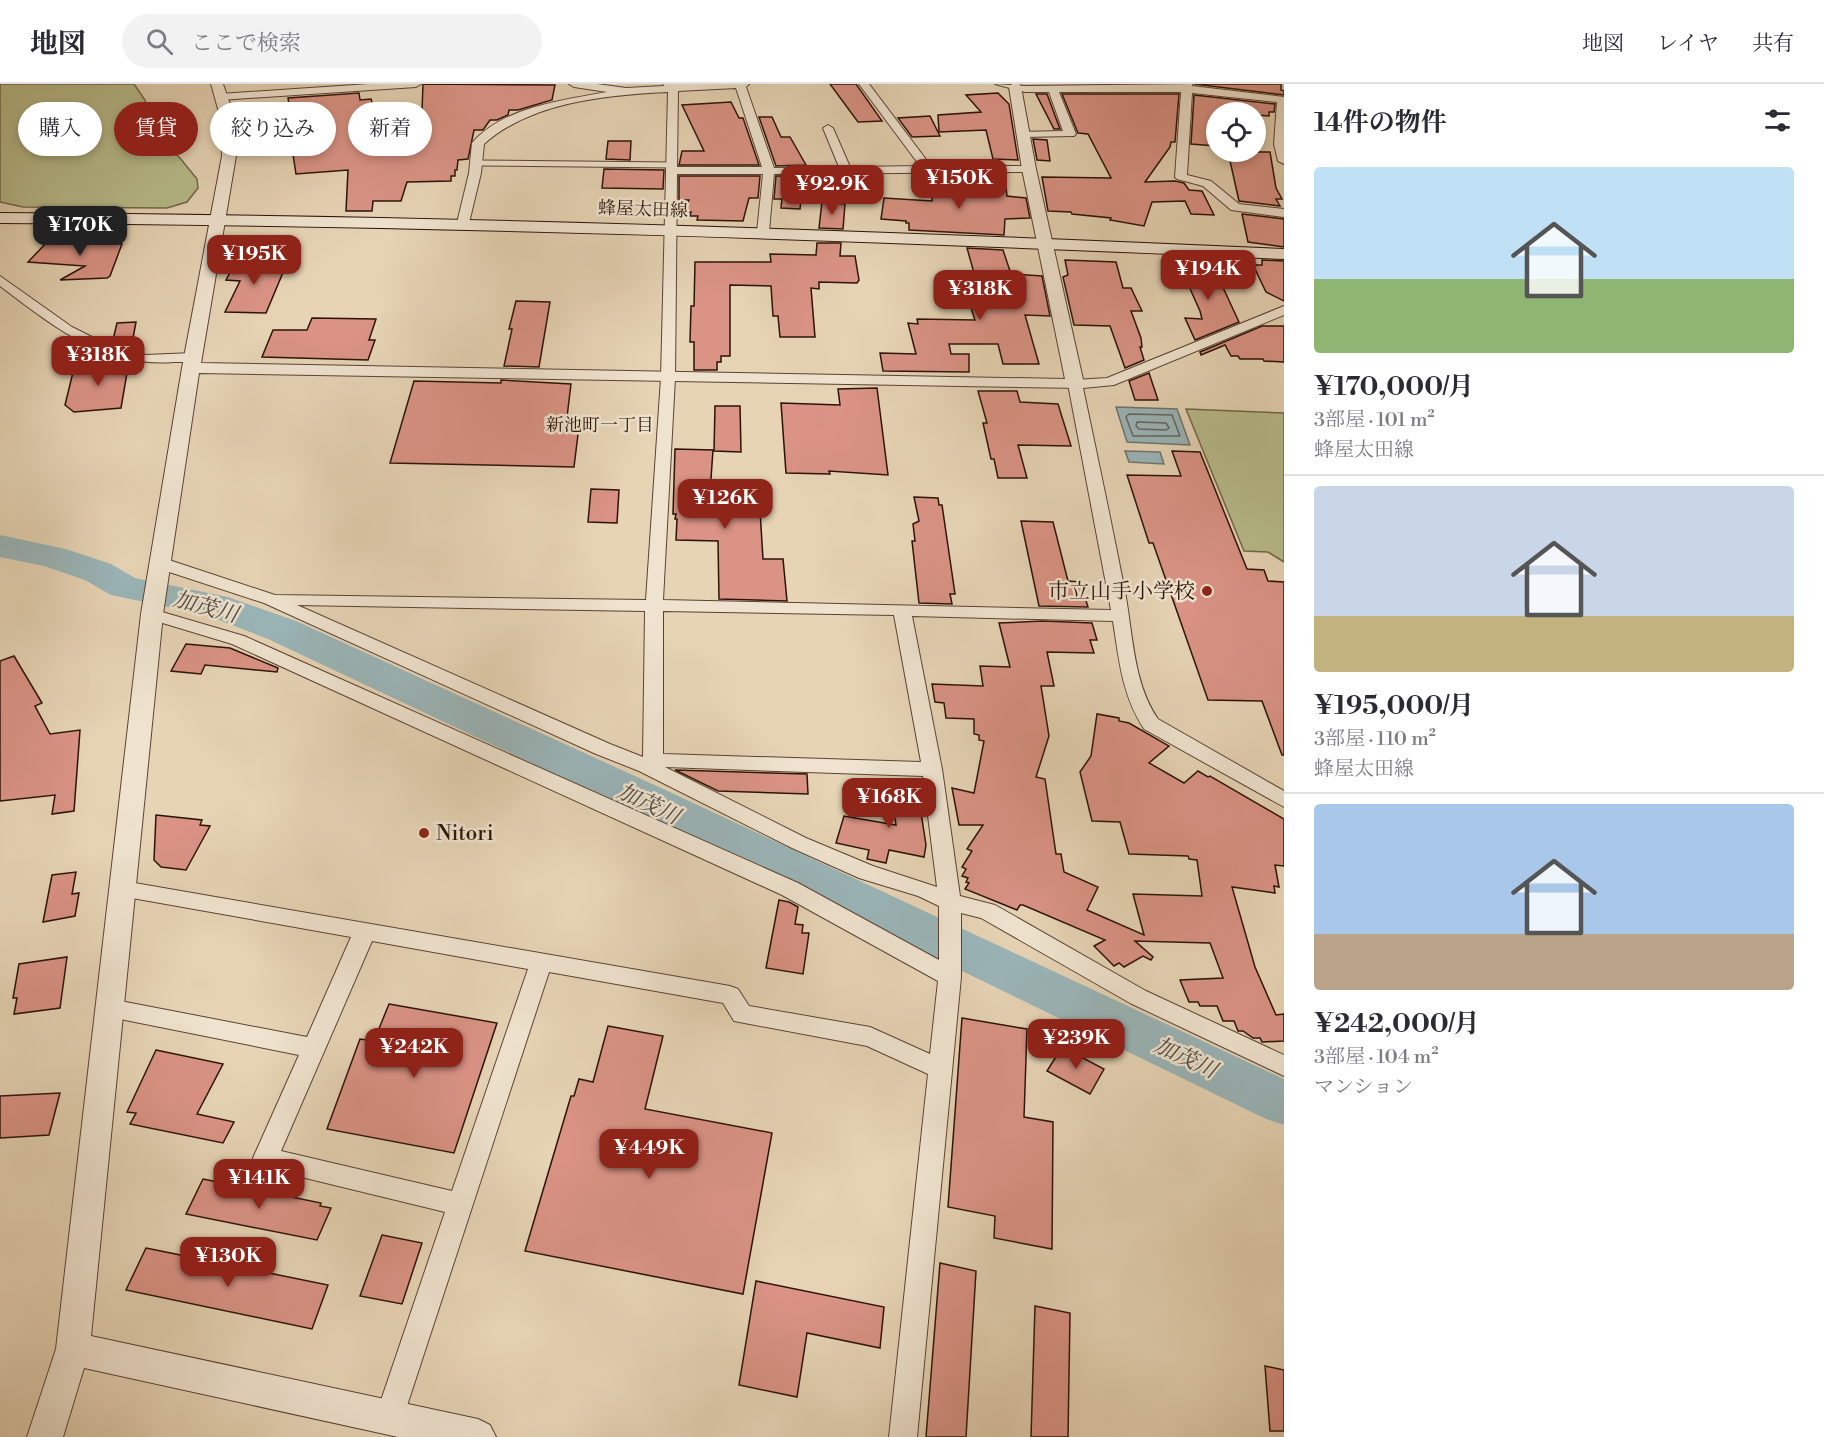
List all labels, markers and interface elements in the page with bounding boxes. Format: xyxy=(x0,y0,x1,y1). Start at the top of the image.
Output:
search box xyxy=(122,14,542,68)
icon: search xyxy=(143,25,176,58)
text: 地図 xyxy=(30,27,86,62)
text: ここで検索 xyxy=(191,30,301,57)
text: 地図 xyxy=(1582,31,1624,57)
text: レイヤ xyxy=(1657,31,1719,57)
text: 共有 xyxy=(1752,31,1794,57)
chip: 購入 xyxy=(18,102,102,156)
chip: 賃貸 xyxy=(114,102,198,156)
chip: 絞り込み xyxy=(210,102,336,156)
chip: 新着 xyxy=(348,102,432,156)
map controls xyxy=(1206,102,1266,162)
button: locate xyxy=(1206,102,1266,162)
icon: filters xyxy=(1761,104,1794,137)
text: 14件の物件 xyxy=(1314,107,1447,139)
pin: ¥150K xyxy=(917,159,1001,210)
pin: ¥92.9K xyxy=(783,165,881,216)
text: ¥150K xyxy=(925,166,993,191)
text: ¥92.9K xyxy=(795,172,869,197)
street label: 蜂屋太田線 xyxy=(598,196,688,223)
pin: ¥170K xyxy=(38,206,122,257)
icon: home xyxy=(1500,206,1608,314)
text: ¥170K xyxy=(47,213,113,238)
pin: ¥195K xyxy=(212,235,296,286)
text: ¥195K xyxy=(221,242,287,267)
pin: ¥194K xyxy=(1166,250,1250,301)
text: ¥194K xyxy=(1175,257,1241,282)
pin: ¥318K xyxy=(938,270,1022,321)
text: ¥318K xyxy=(947,277,1013,302)
pin: ¥318K xyxy=(56,336,140,387)
text: ¥318K xyxy=(65,343,131,368)
text: ¥170,000/月 xyxy=(1314,371,1474,403)
text: 3部屋 · 101 m² xyxy=(1314,408,1434,433)
district label: 新池町一丁目 xyxy=(546,414,654,437)
text: 蜂屋太田線 xyxy=(1314,438,1414,463)
pin: ¥126K xyxy=(683,479,767,530)
text: ¥126K xyxy=(692,486,758,511)
icon: home xyxy=(1500,525,1608,633)
place label: 市立山手小学校 xyxy=(1048,579,1195,605)
marker: 市立山手小学校 xyxy=(1200,584,1214,598)
water label: 加茂川 xyxy=(170,586,243,630)
text: ¥195,000/月 xyxy=(1314,690,1474,722)
text: 3部屋 · 110 m² xyxy=(1314,727,1436,752)
text: 蜂屋太田線 xyxy=(1314,757,1414,782)
water label: 加茂川 xyxy=(613,778,686,831)
pin: ¥168K xyxy=(847,778,931,829)
text: ¥168K xyxy=(856,785,922,810)
place label: Nitori xyxy=(436,821,494,847)
marker: Nitori xyxy=(417,826,431,840)
icon: home xyxy=(1500,843,1608,951)
text: ¥242,000/月 xyxy=(1314,1008,1480,1040)
pin: ¥239K xyxy=(1034,1019,1118,1070)
text: ¥239K xyxy=(1042,1026,1110,1051)
pin: ¥242K xyxy=(372,1028,456,1079)
water label: 加茂川 xyxy=(1150,1032,1223,1085)
text: ¥242K xyxy=(379,1035,449,1060)
text: 3部屋 · 104 m² xyxy=(1314,1045,1438,1070)
text: マンション xyxy=(1314,1075,1413,1100)
pin: ¥449K xyxy=(607,1129,691,1180)
text: ¥449K xyxy=(613,1136,685,1161)
pin: ¥141K xyxy=(217,1159,301,1210)
text: ¥141K xyxy=(227,1166,291,1191)
pin: ¥130K xyxy=(186,1237,270,1288)
text: ¥130K xyxy=(194,1244,262,1269)

